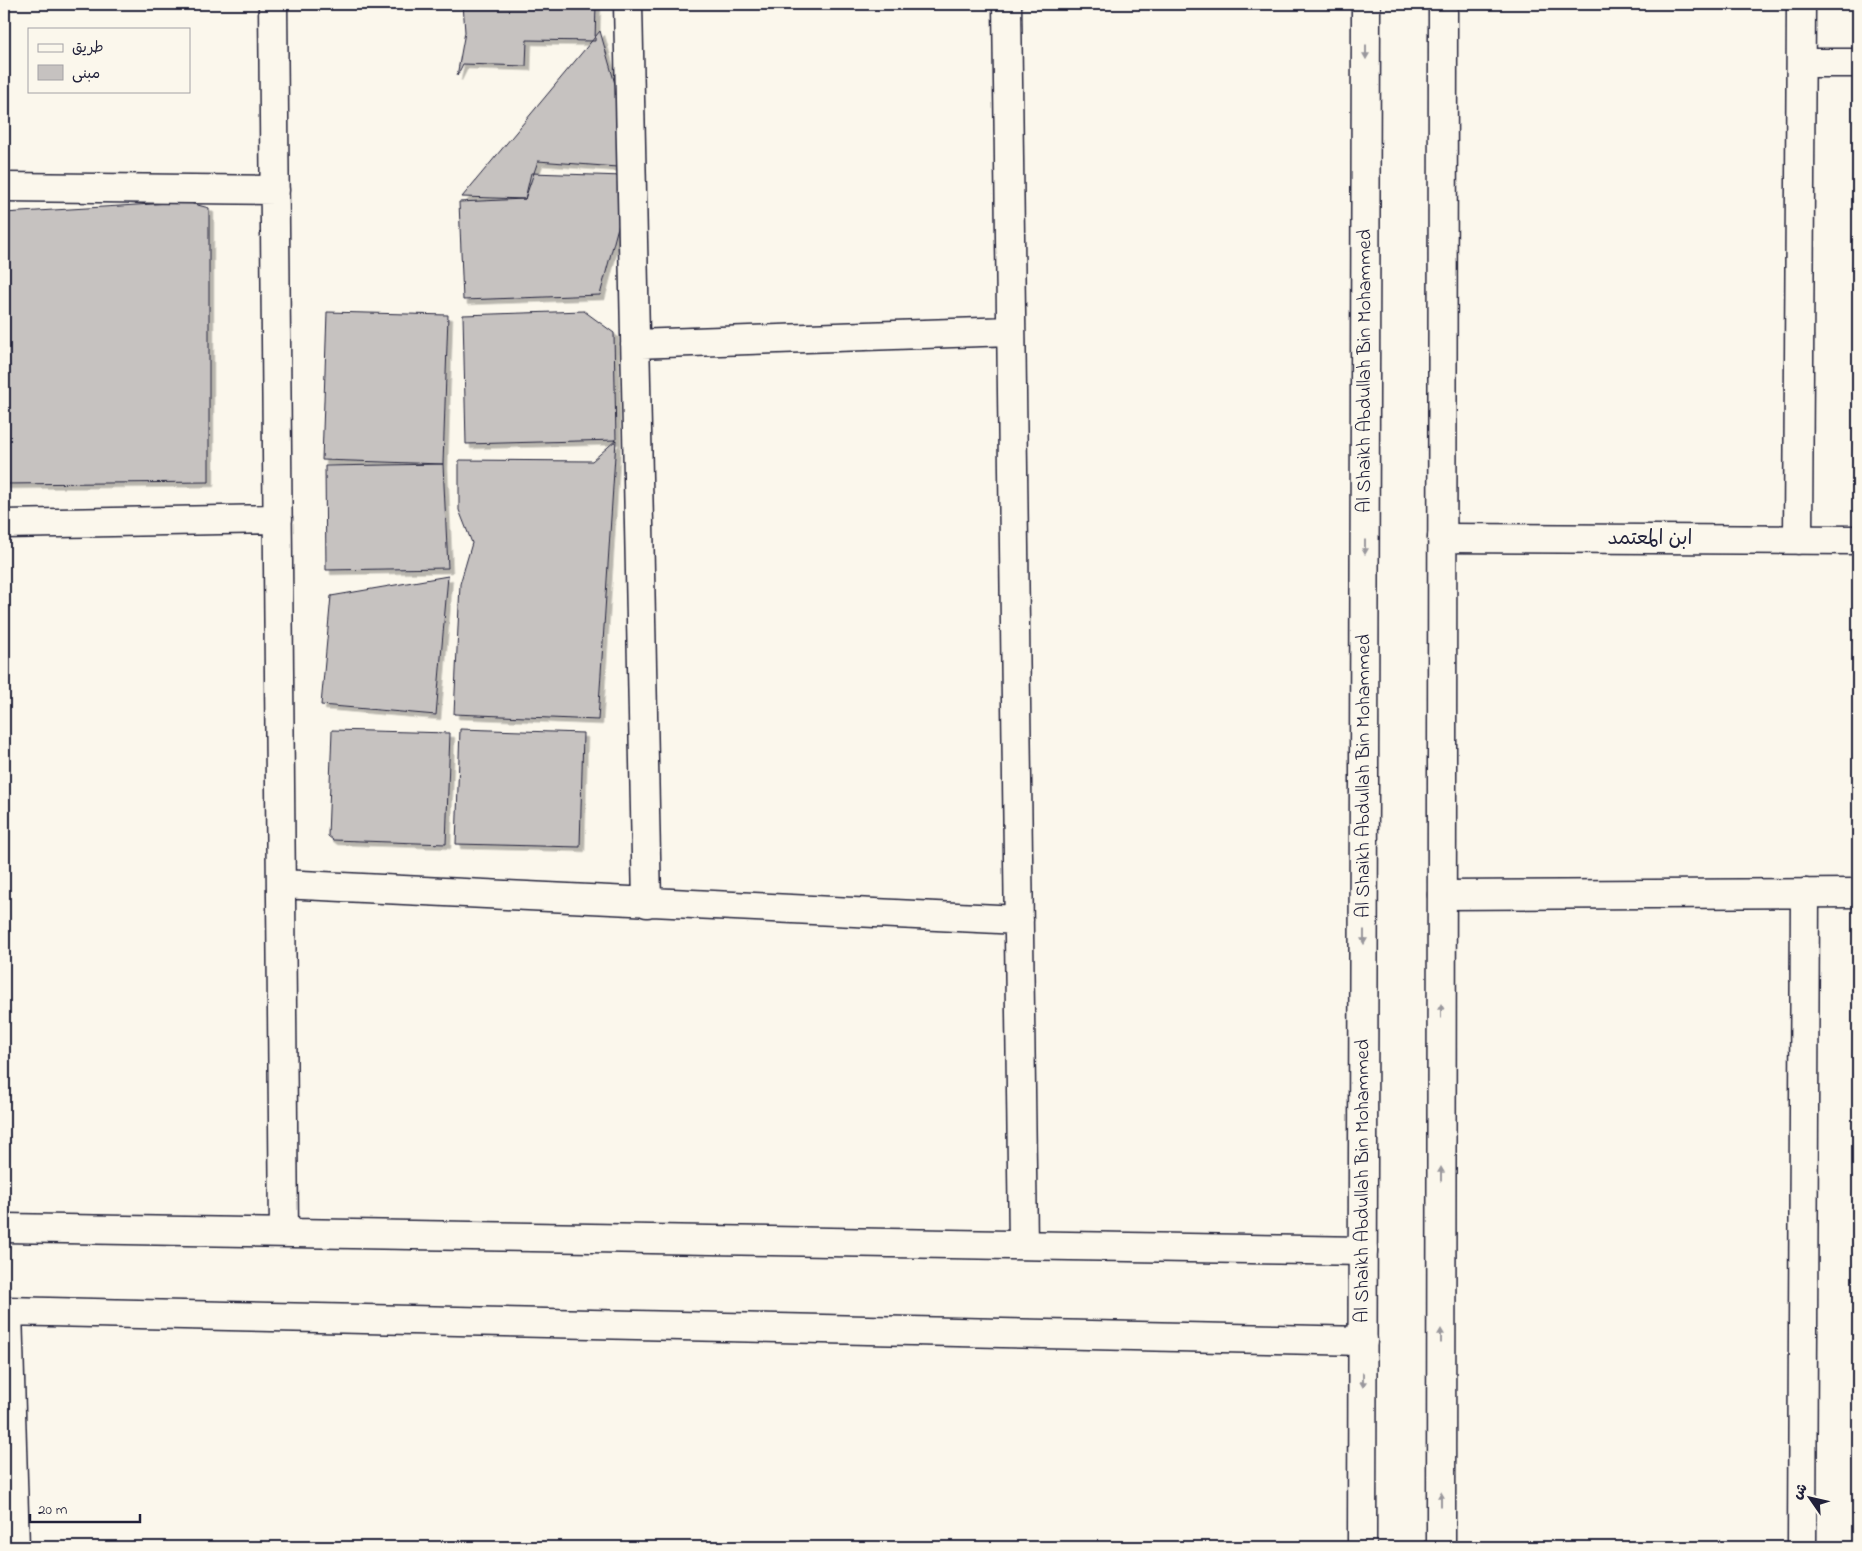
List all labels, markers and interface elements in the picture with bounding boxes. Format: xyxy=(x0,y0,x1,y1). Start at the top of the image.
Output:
legend xyxy=(28,28,190,92)
text: طريق xyxy=(72,37,104,59)
one-way arrow xyxy=(1362,45,1370,61)
text: مبنى xyxy=(72,63,100,85)
street label: Al Shaikh Abdullah Bin Mohammed xyxy=(1350,229,1380,513)
street label: ابن المعتمد xyxy=(1608,525,1692,554)
one-way arrow xyxy=(1361,540,1369,556)
street label: Al Shaikh Abdullah Bin Mohammed xyxy=(1349,634,1379,918)
one-way arrow xyxy=(1360,930,1368,946)
one-way arrow xyxy=(1437,1003,1445,1019)
street label: Al Shaikh Abdullah Bin Mohammed xyxy=(1348,1039,1378,1323)
one-way arrow xyxy=(1437,1165,1445,1181)
one-way arrow xyxy=(1437,1328,1445,1344)
one-way arrow xyxy=(1359,1372,1367,1388)
north arrow xyxy=(1784,1474,1834,1524)
text: ش xyxy=(1787,1479,1813,1504)
one-way arrow xyxy=(1437,1490,1445,1506)
scale bar xyxy=(30,1491,140,1523)
text: 20 m xyxy=(38,1499,68,1521)

